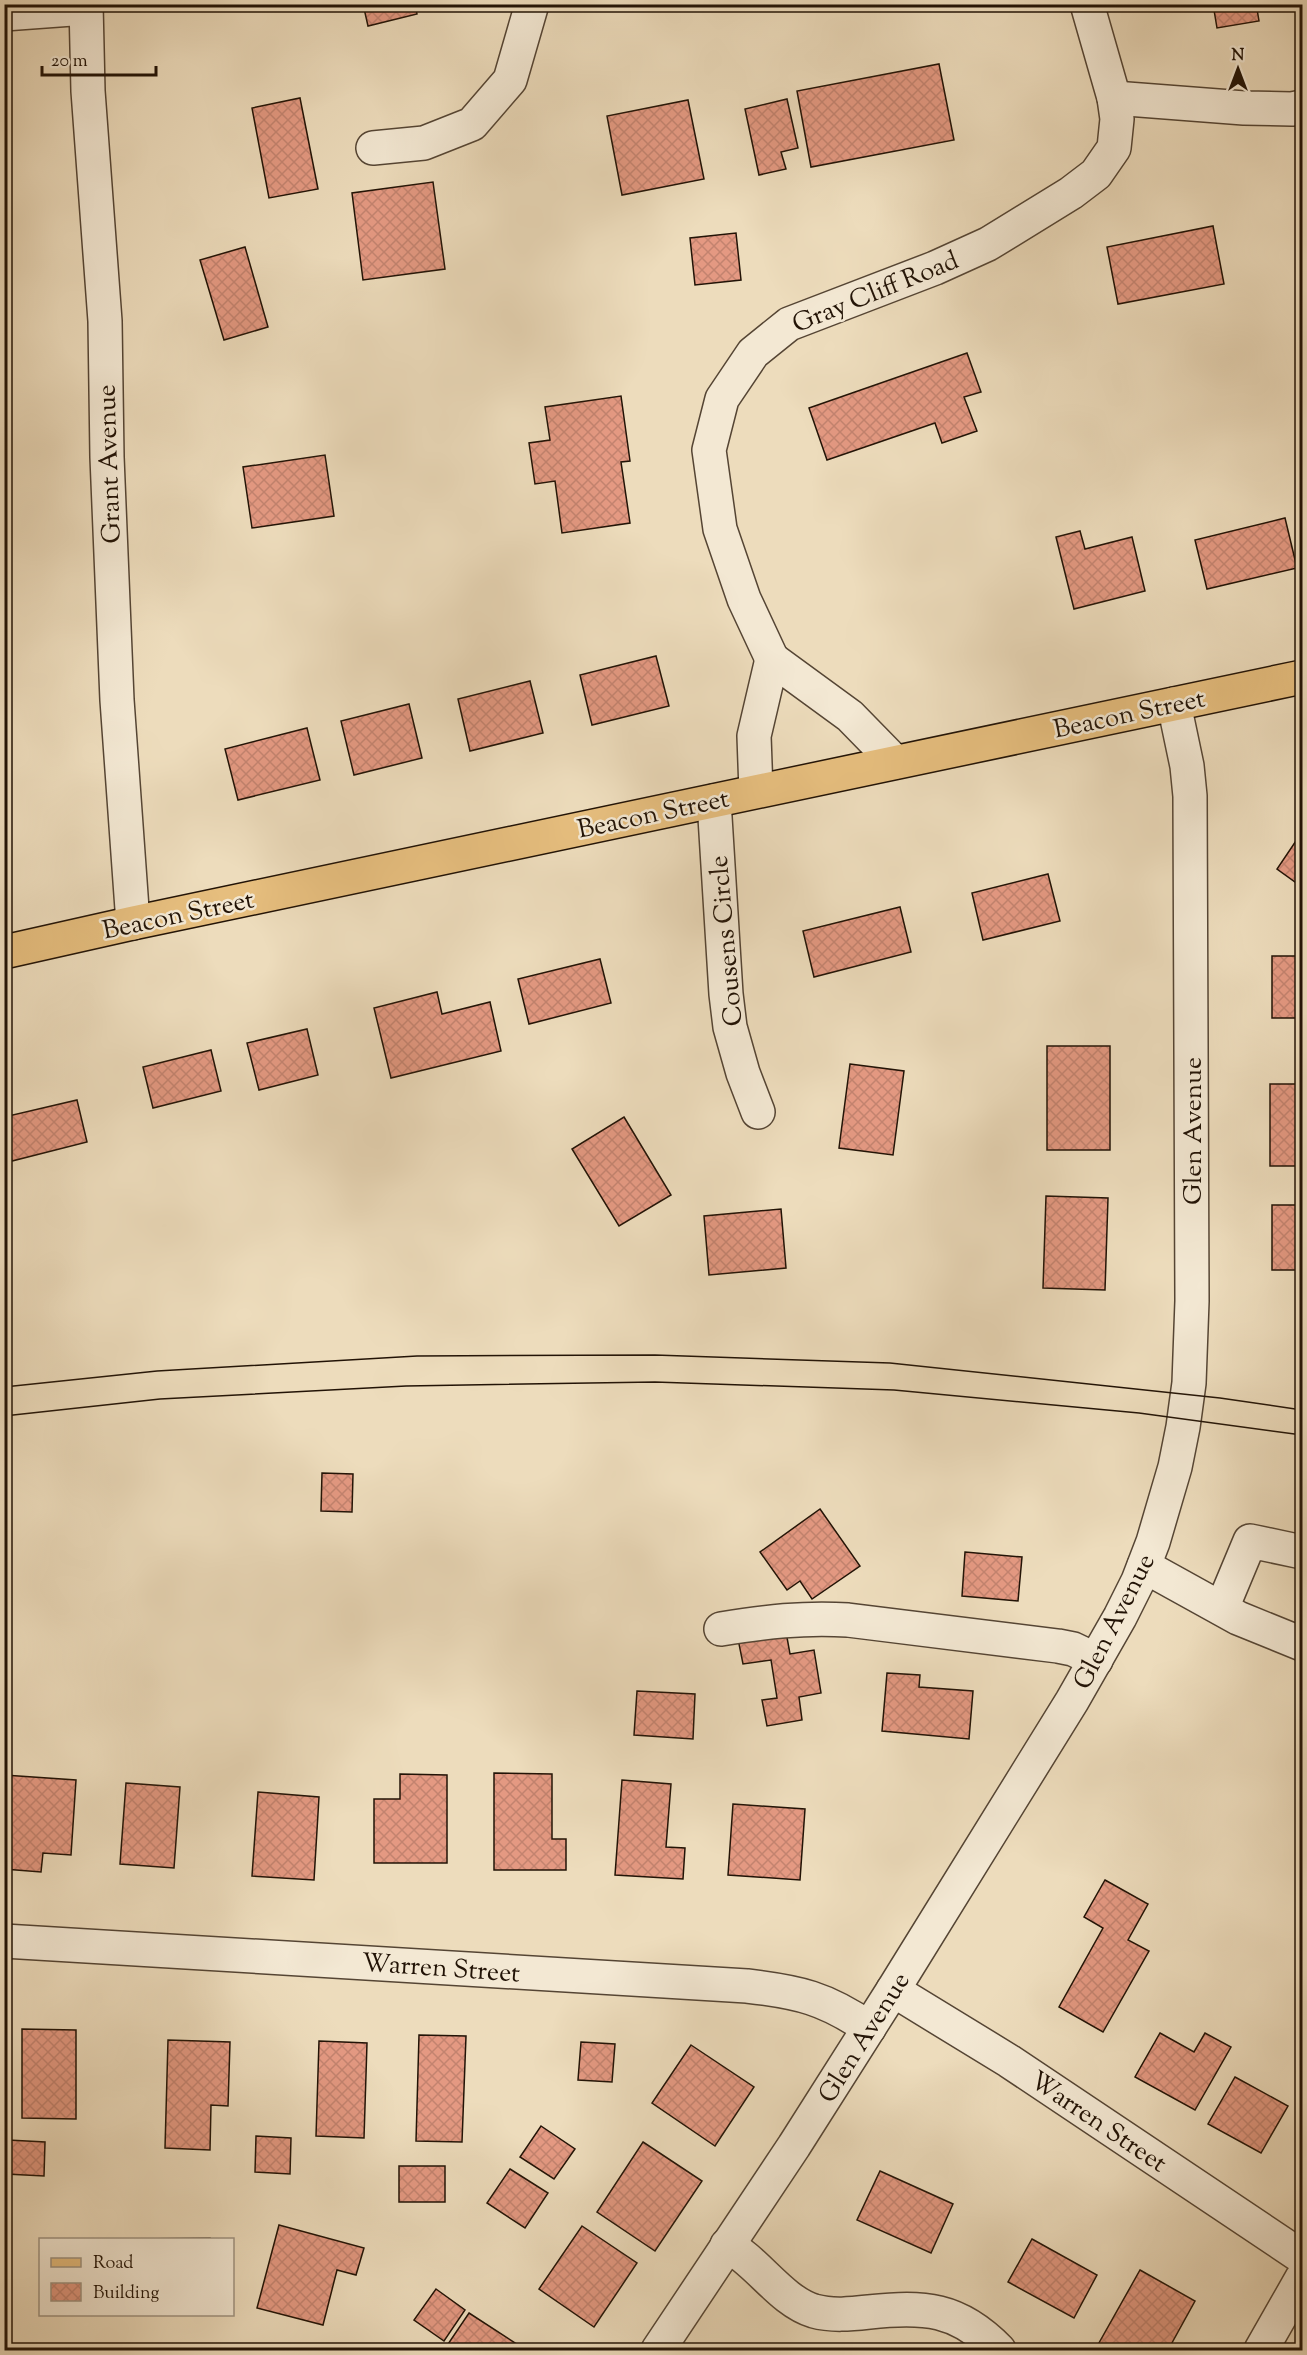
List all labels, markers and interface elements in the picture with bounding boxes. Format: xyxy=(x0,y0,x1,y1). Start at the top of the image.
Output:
scale bar xyxy=(42,39,156,77)
north arrow xyxy=(1208,39,1268,99)
text: N xyxy=(1232,45,1245,68)
text: 20 m xyxy=(51,49,88,75)
street label: Gray Cliff Road xyxy=(787,243,965,344)
street label: Grant Avenue xyxy=(89,384,132,544)
street label: Beacon Street xyxy=(1050,681,1209,750)
street label: Beacon Street xyxy=(574,781,733,850)
street label: Cousens Circle xyxy=(702,854,753,1028)
street label: Beacon Street xyxy=(99,882,258,951)
street label: Glen Avenue xyxy=(1176,1057,1213,1205)
street label: Glen Avenue xyxy=(1065,1548,1165,1697)
street label: Warren Street xyxy=(360,1946,521,1993)
street label: Glen Avenue xyxy=(810,1966,920,2111)
street label: Warren Street xyxy=(1021,2063,1174,2183)
legend xyxy=(39,2238,234,2316)
text: Road xyxy=(93,2251,133,2277)
text: Building xyxy=(93,2281,159,2307)

